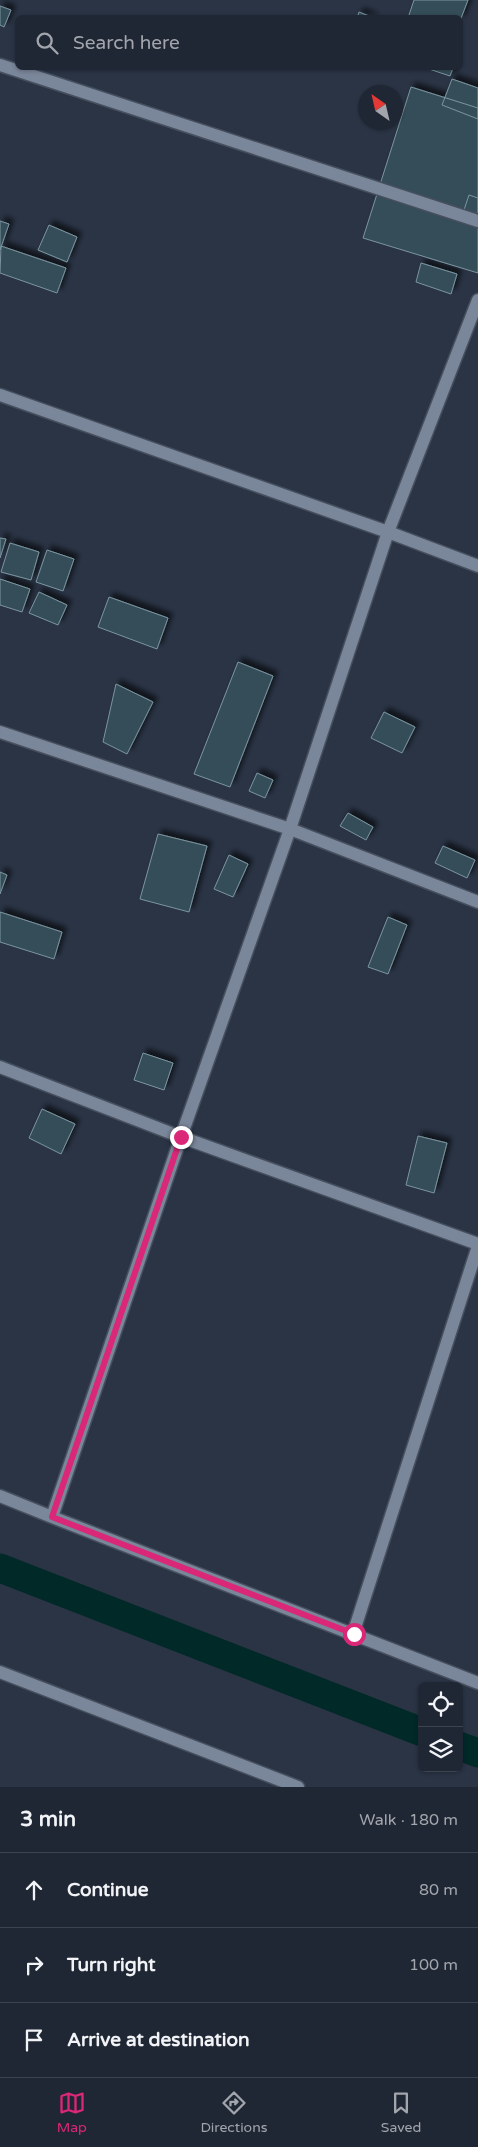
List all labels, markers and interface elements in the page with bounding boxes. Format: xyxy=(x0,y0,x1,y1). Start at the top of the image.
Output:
search box xyxy=(15,15,463,70)
icon: search xyxy=(33,29,61,57)
text: Search here xyxy=(73,32,180,54)
north arrow xyxy=(358,85,403,130)
route end xyxy=(170,1126,193,1149)
route start xyxy=(343,1623,366,1646)
map controls xyxy=(418,1682,463,1772)
button: locate xyxy=(418,1682,463,1727)
button: layers xyxy=(418,1727,463,1772)
text: 3 min xyxy=(20,1807,76,1832)
text: Walk · 180 m xyxy=(359,1810,458,1830)
icon: ahead xyxy=(20,1876,48,1904)
text: Continue xyxy=(67,1879,149,1901)
text: 80 m xyxy=(419,1880,458,1900)
icon: right xyxy=(20,1951,48,1979)
text: Turn right xyxy=(67,1954,155,1976)
text: 100 m xyxy=(409,1955,458,1975)
icon: arrive xyxy=(20,2026,48,2054)
text: Arrive at destination xyxy=(67,2029,250,2051)
tab: Map xyxy=(57,2089,87,2136)
tab: Directions xyxy=(200,2089,267,2136)
tab: Saved xyxy=(381,2089,421,2136)

